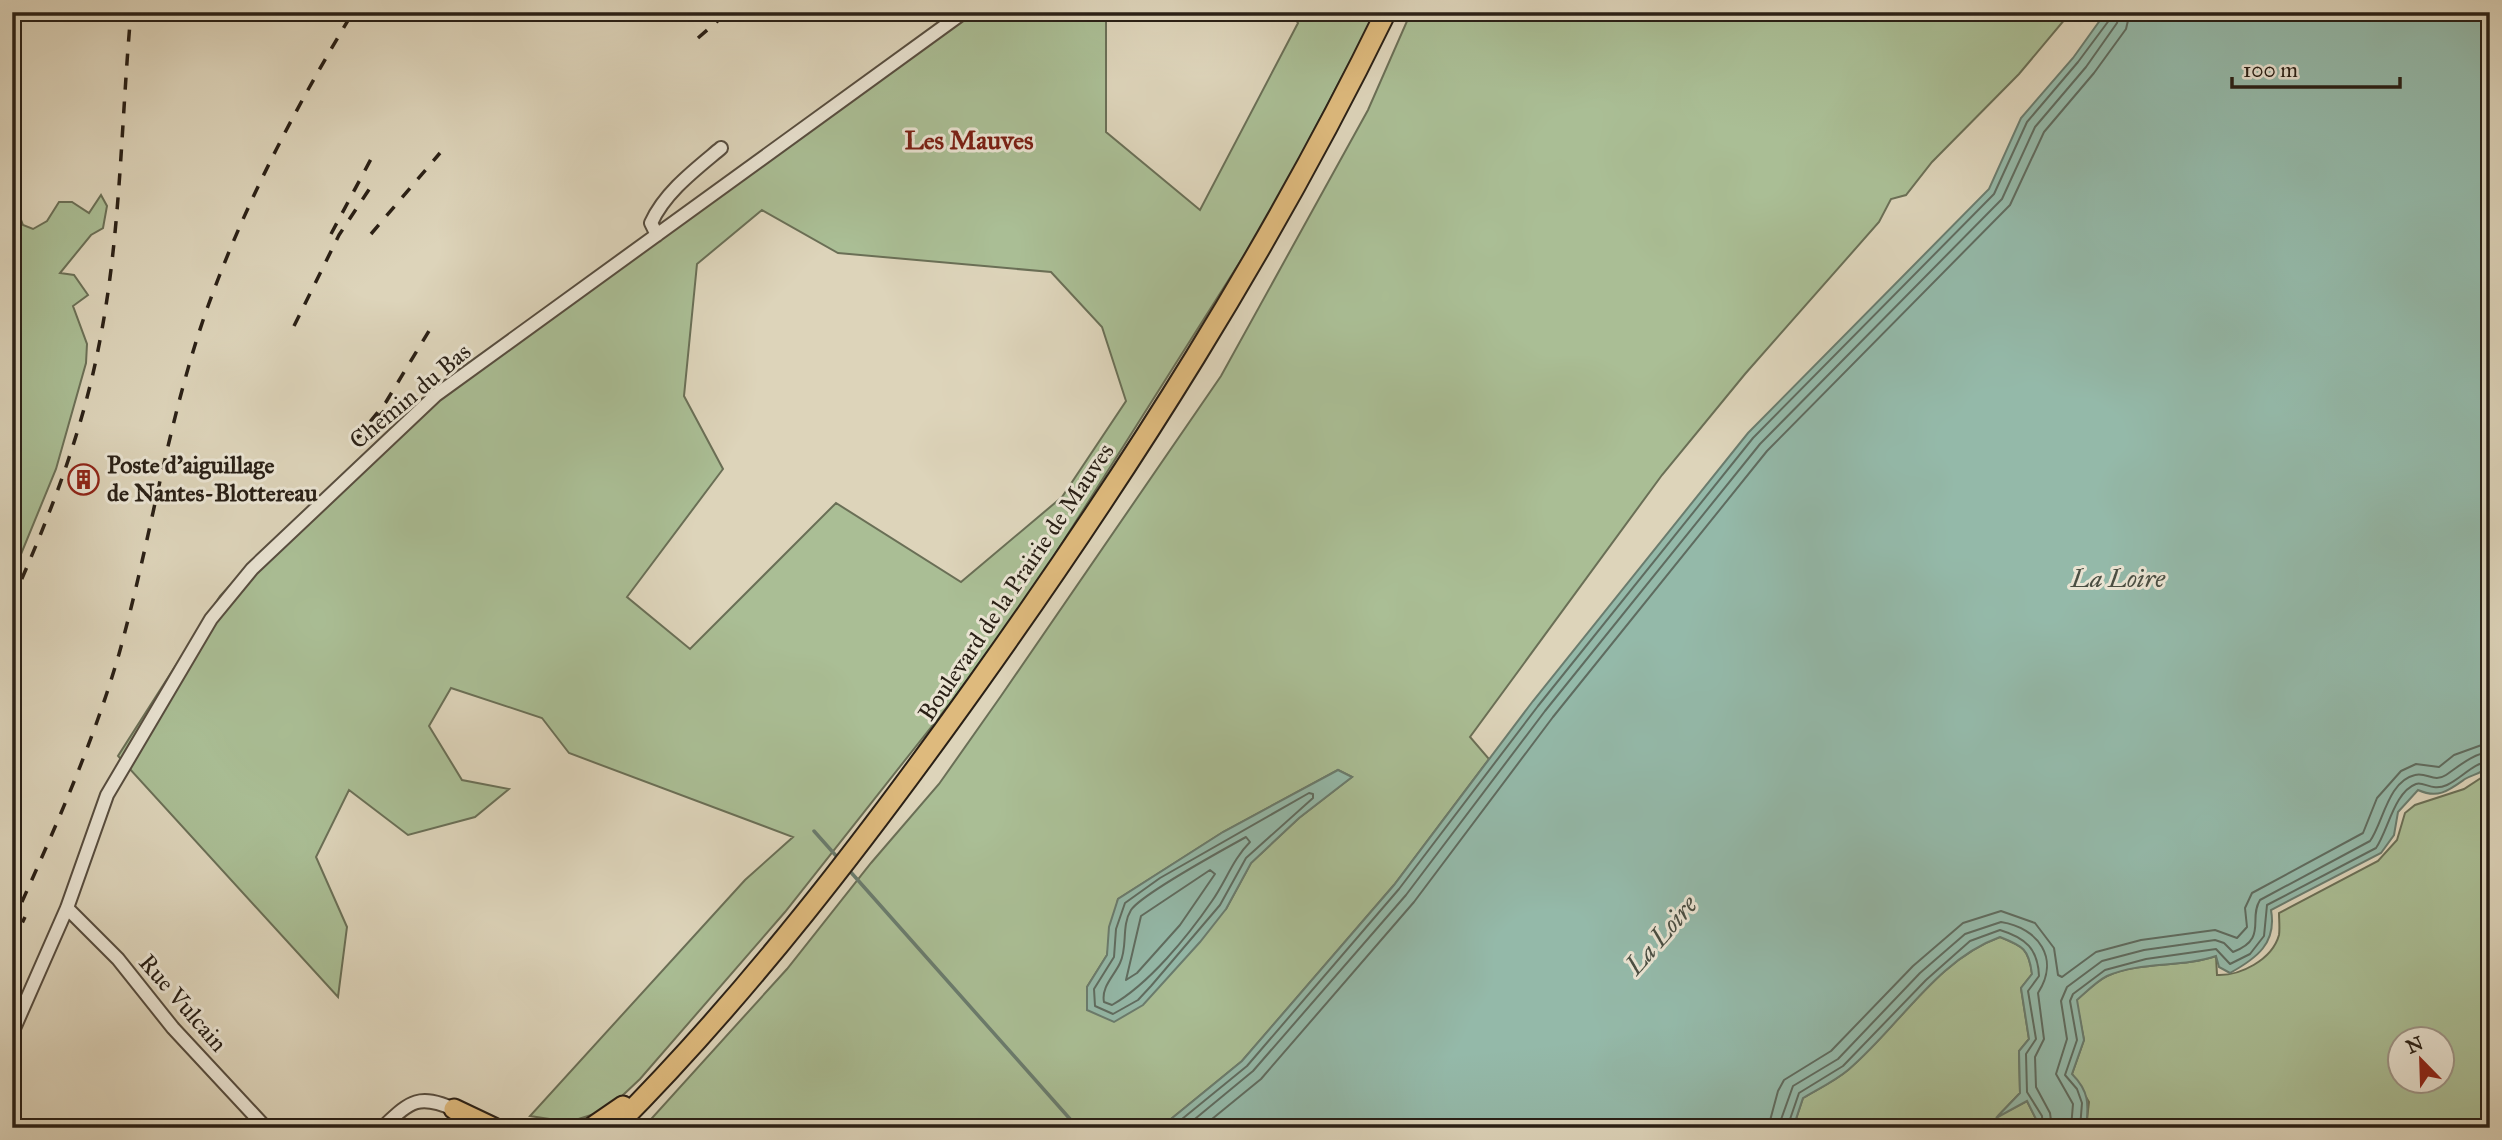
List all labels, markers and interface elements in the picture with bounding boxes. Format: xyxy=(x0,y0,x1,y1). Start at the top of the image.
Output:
scale bar xyxy=(2232,46,2400,90)
text: 100 m xyxy=(2243,57,2298,83)
district label: Les Mauves xyxy=(904,124,1034,156)
street label: Chemin du Bas xyxy=(343,337,477,455)
street label: Boulevard de la Prairie de Mauves xyxy=(912,437,1120,727)
place label: Poste d’aiguillage de Nantes-Blottereau xyxy=(107,450,318,508)
building icon: Poste d’aiguillage de Nantes-Blottereau xyxy=(67,462,101,496)
water label: La Loire xyxy=(2070,562,2166,594)
water label: La Loire xyxy=(1617,888,1705,982)
street label: Rue Vulcain xyxy=(132,948,234,1058)
north arrow xyxy=(2386,1024,2456,1094)
text: N xyxy=(2403,1031,2426,1059)

